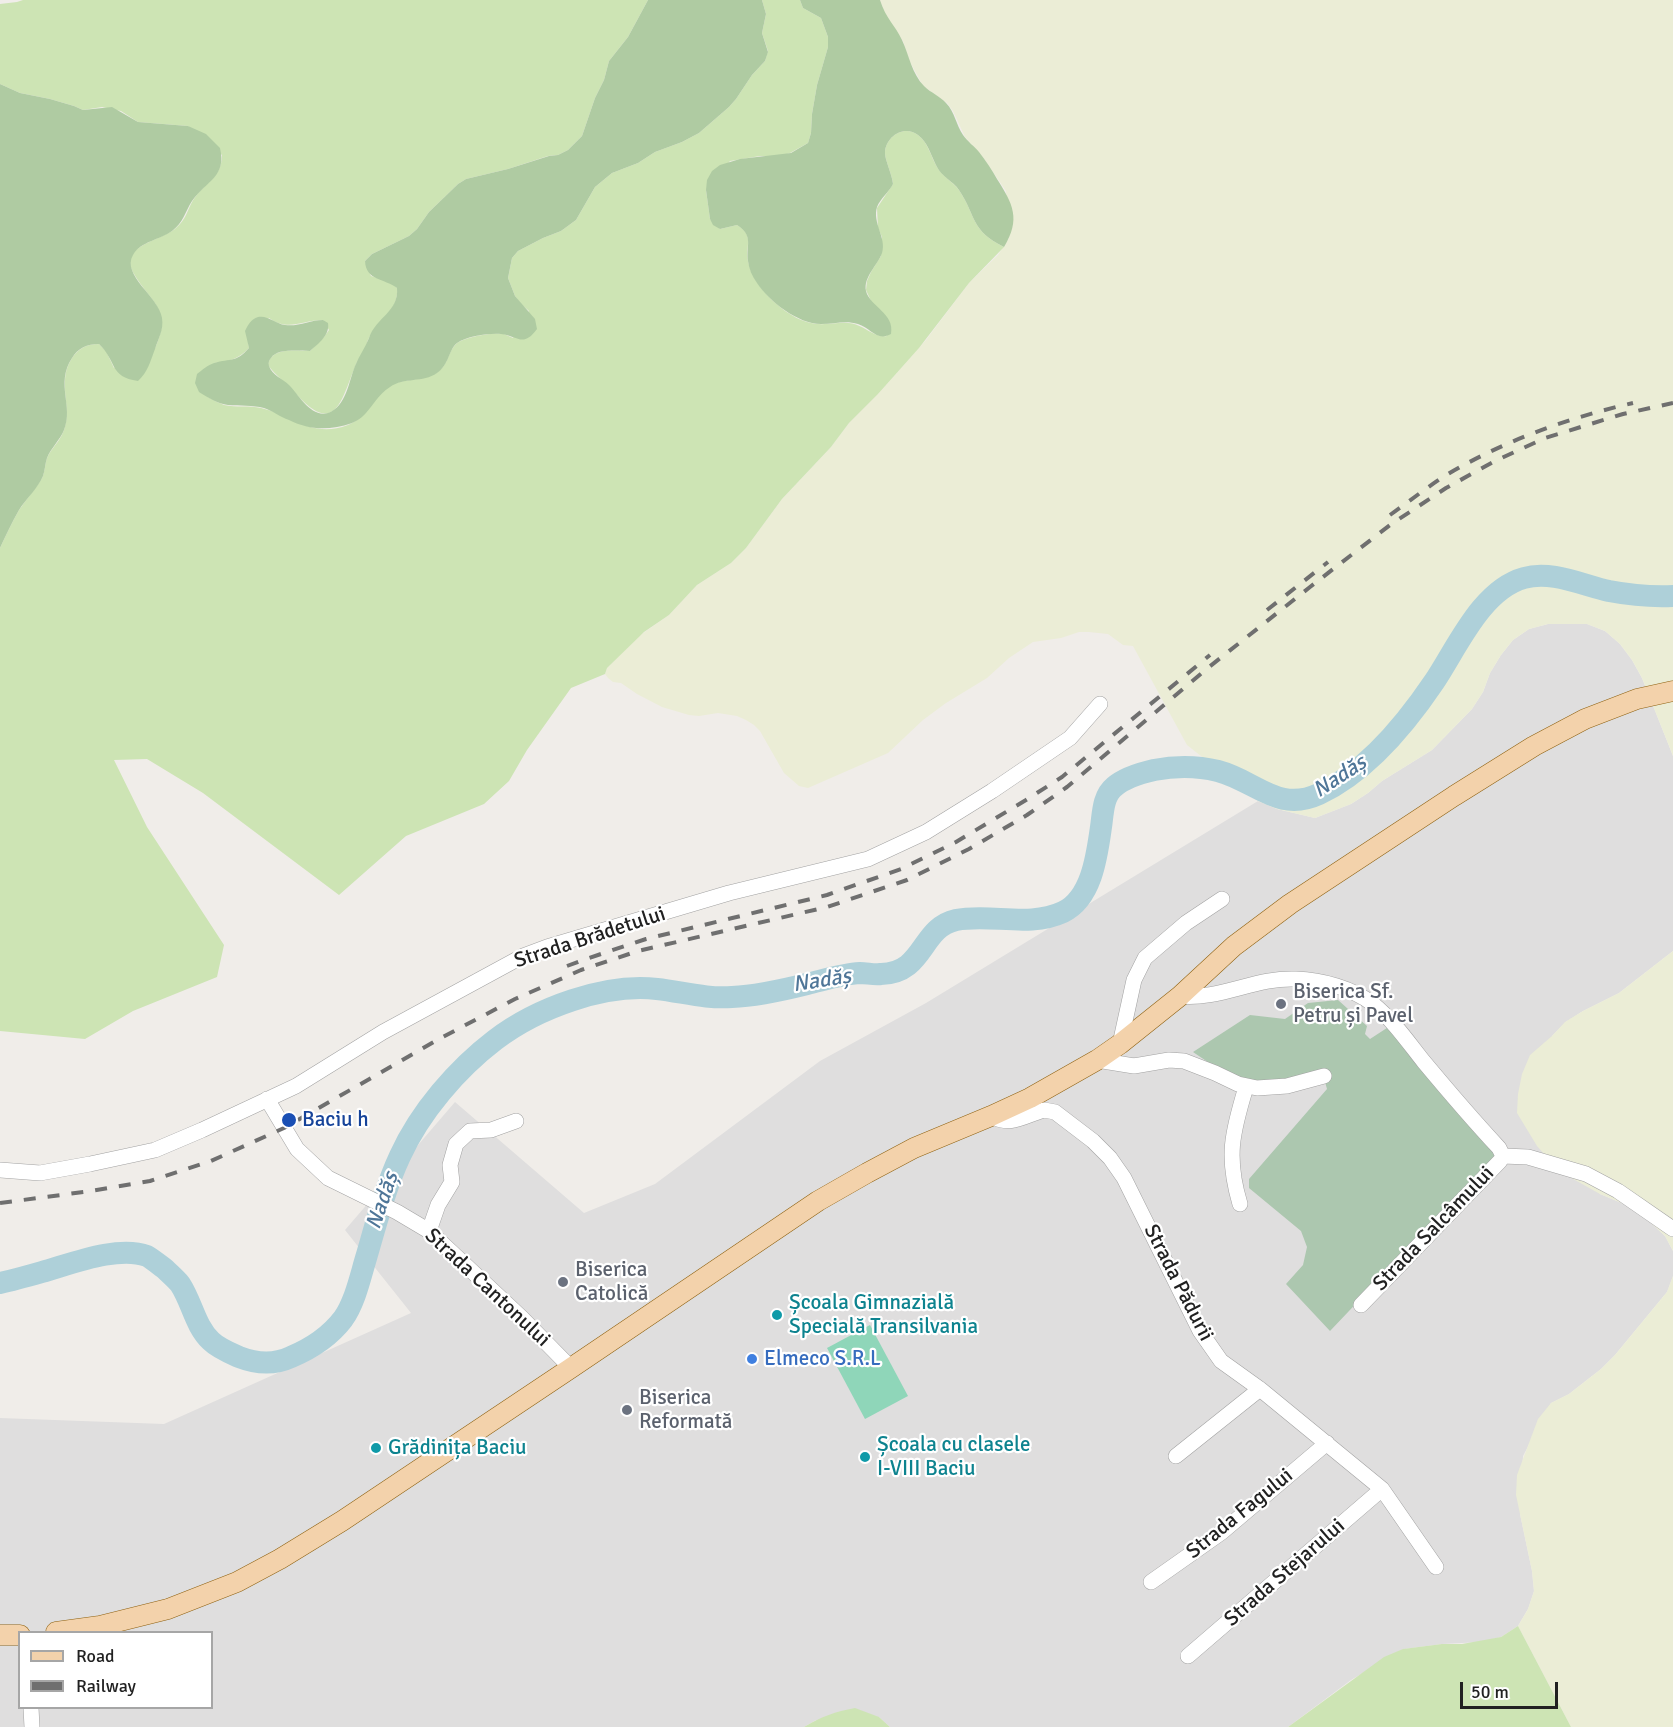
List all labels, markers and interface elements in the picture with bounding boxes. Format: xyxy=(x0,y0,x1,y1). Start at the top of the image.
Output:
water label: Nadăș xyxy=(1308,750,1372,804)
street label: Strada Brădetului xyxy=(511,902,669,974)
water label: Nadăș xyxy=(791,963,853,999)
place label: Biserica Sf. Petru și Pavel xyxy=(1293,979,1413,1029)
marker: Biserica Sf. Petru și Pavel xyxy=(1274,997,1288,1011)
place label: Baciu h xyxy=(302,1107,369,1133)
marker: Baciu h xyxy=(280,1111,298,1129)
street label: Strada Salcâmului xyxy=(1368,1161,1500,1297)
water label: Nadăș xyxy=(361,1169,405,1233)
street label: Strada Pădurii xyxy=(1138,1220,1218,1346)
street label: Strada Cantonului xyxy=(419,1223,555,1353)
place label: Biserica Catolică xyxy=(575,1257,648,1307)
marker: Biserica Catolică xyxy=(556,1275,570,1289)
place label: Școala Gimnazială Specială Transilvania xyxy=(789,1290,978,1340)
marker: Școala Gimnazială Specială Transilvania xyxy=(770,1308,784,1322)
place label: Elmeco S.R.L xyxy=(764,1346,881,1372)
marker: Elmeco S.R.L xyxy=(745,1352,759,1366)
place label: Biserica Reformată xyxy=(639,1385,732,1435)
marker: Biserica Reformată xyxy=(620,1403,634,1417)
place label: Școala cu clasele I-VIII Baciu xyxy=(877,1432,1030,1482)
place label: Grădinița Baciu xyxy=(388,1435,527,1461)
marker: Grădinița Baciu xyxy=(369,1441,383,1455)
marker: Școala cu clasele I-VIII Baciu xyxy=(858,1450,872,1464)
street label: Strada Fagului xyxy=(1182,1463,1298,1565)
street label: Strada Stejarului xyxy=(1220,1514,1350,1632)
legend xyxy=(18,1631,213,1709)
text: Road xyxy=(76,1645,115,1667)
scale bar xyxy=(1463,1670,1560,1708)
text: Railway xyxy=(76,1675,136,1697)
text: 50 m xyxy=(1471,1681,1509,1703)

